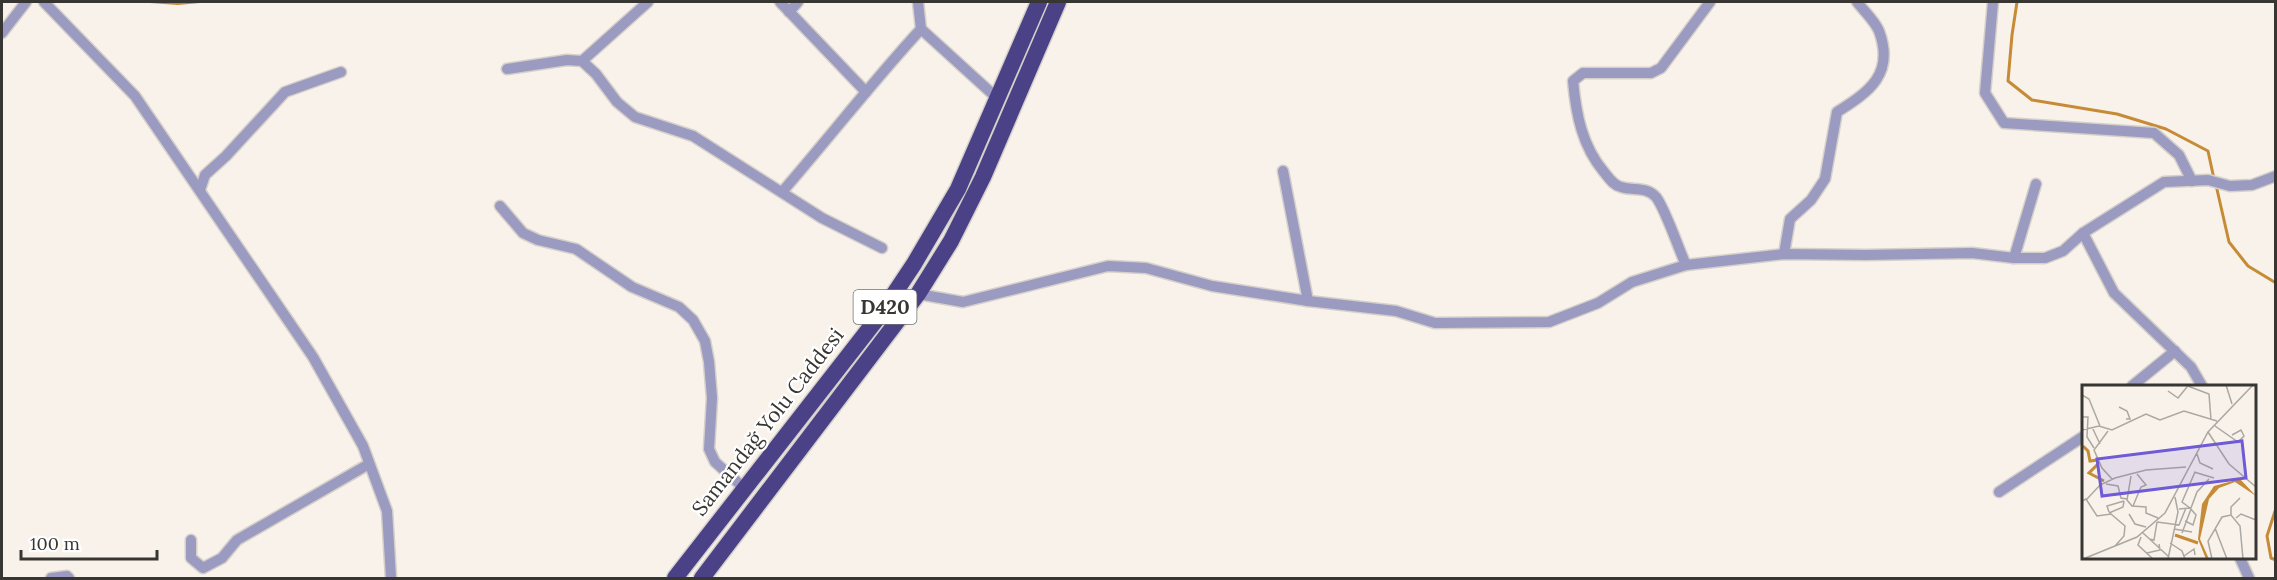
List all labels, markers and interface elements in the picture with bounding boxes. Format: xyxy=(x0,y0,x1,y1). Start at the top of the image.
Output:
road number: D420 xyxy=(854,290,916,324)
street label: Samandağ Yolu Caddesi xyxy=(686,322,849,521)
inset map xyxy=(2082,385,2256,559)
scale bar xyxy=(21,523,158,561)
text: 100 m xyxy=(30,532,80,555)

